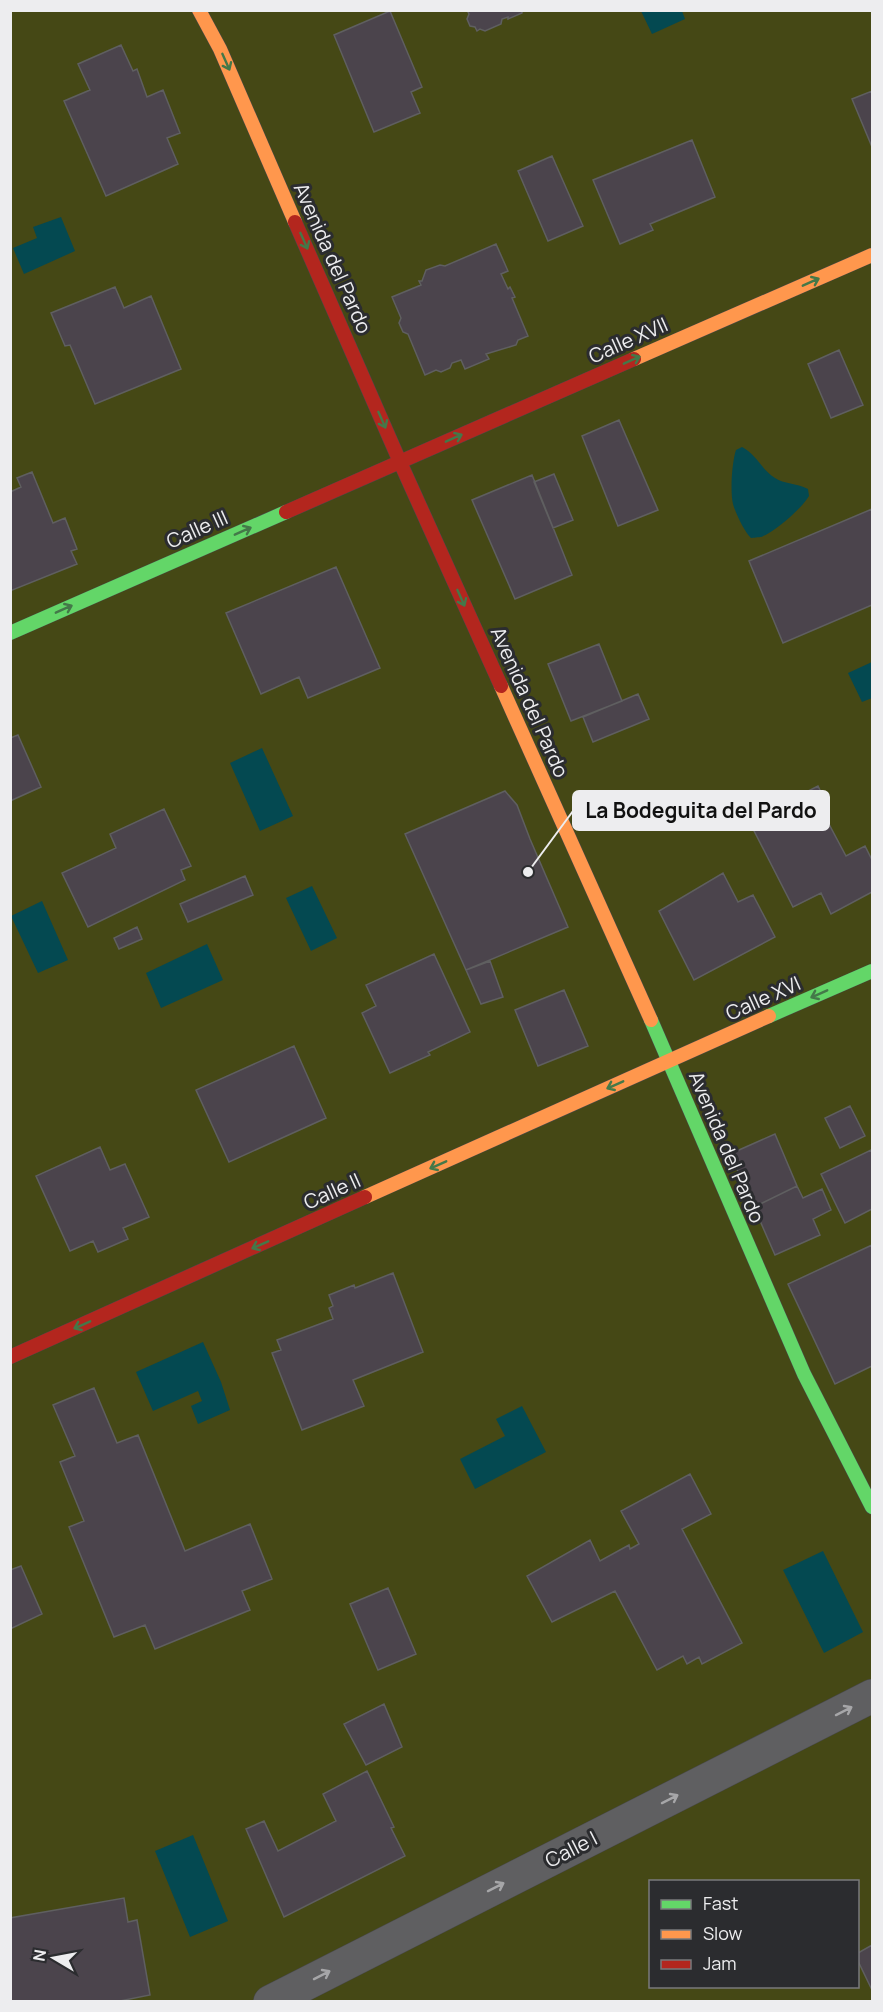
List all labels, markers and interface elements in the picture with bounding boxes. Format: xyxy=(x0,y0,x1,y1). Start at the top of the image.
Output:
one-way arrow xyxy=(221,53,232,71)
street label: Avenida del Pardo xyxy=(288,178,378,338)
one-way arrow xyxy=(299,232,310,250)
one-way arrow xyxy=(801,275,819,287)
street label: Calle XVII xyxy=(584,311,672,369)
one-way arrow xyxy=(623,354,641,365)
one-way arrow xyxy=(377,410,388,429)
one-way arrow xyxy=(444,432,462,443)
street label: Calle III xyxy=(162,504,232,554)
one-way arrow xyxy=(233,525,251,536)
one-way arrow xyxy=(457,589,468,607)
one-way arrow xyxy=(54,603,73,614)
street label: Avenida del Pardo xyxy=(485,622,575,782)
callout: La Bodeguita del Pardo xyxy=(573,791,829,830)
text: La Bodeguita del Pardo xyxy=(585,796,817,824)
street label: Calle XVI xyxy=(721,970,805,1026)
one-way arrow xyxy=(810,989,829,1000)
street label: Avenida del Pardo xyxy=(683,1067,771,1227)
one-way arrow xyxy=(607,1079,625,1091)
one-way arrow xyxy=(429,1159,447,1171)
street label: Calle II xyxy=(299,1167,365,1215)
one-way arrow xyxy=(251,1239,269,1251)
one-way arrow xyxy=(73,1320,91,1331)
one-way arrow xyxy=(834,1704,852,1716)
one-way arrow xyxy=(660,1793,678,1804)
street label: Calle I xyxy=(540,1824,602,1874)
legend xyxy=(649,1880,859,1988)
one-way arrow xyxy=(487,1881,504,1893)
text: Fast xyxy=(703,1891,738,1915)
text: Slow xyxy=(703,1921,743,1945)
north arrow xyxy=(24,1928,84,1988)
text: N xyxy=(27,1948,51,1963)
text: Jam xyxy=(703,1951,737,1975)
one-way arrow xyxy=(313,1969,330,1981)

